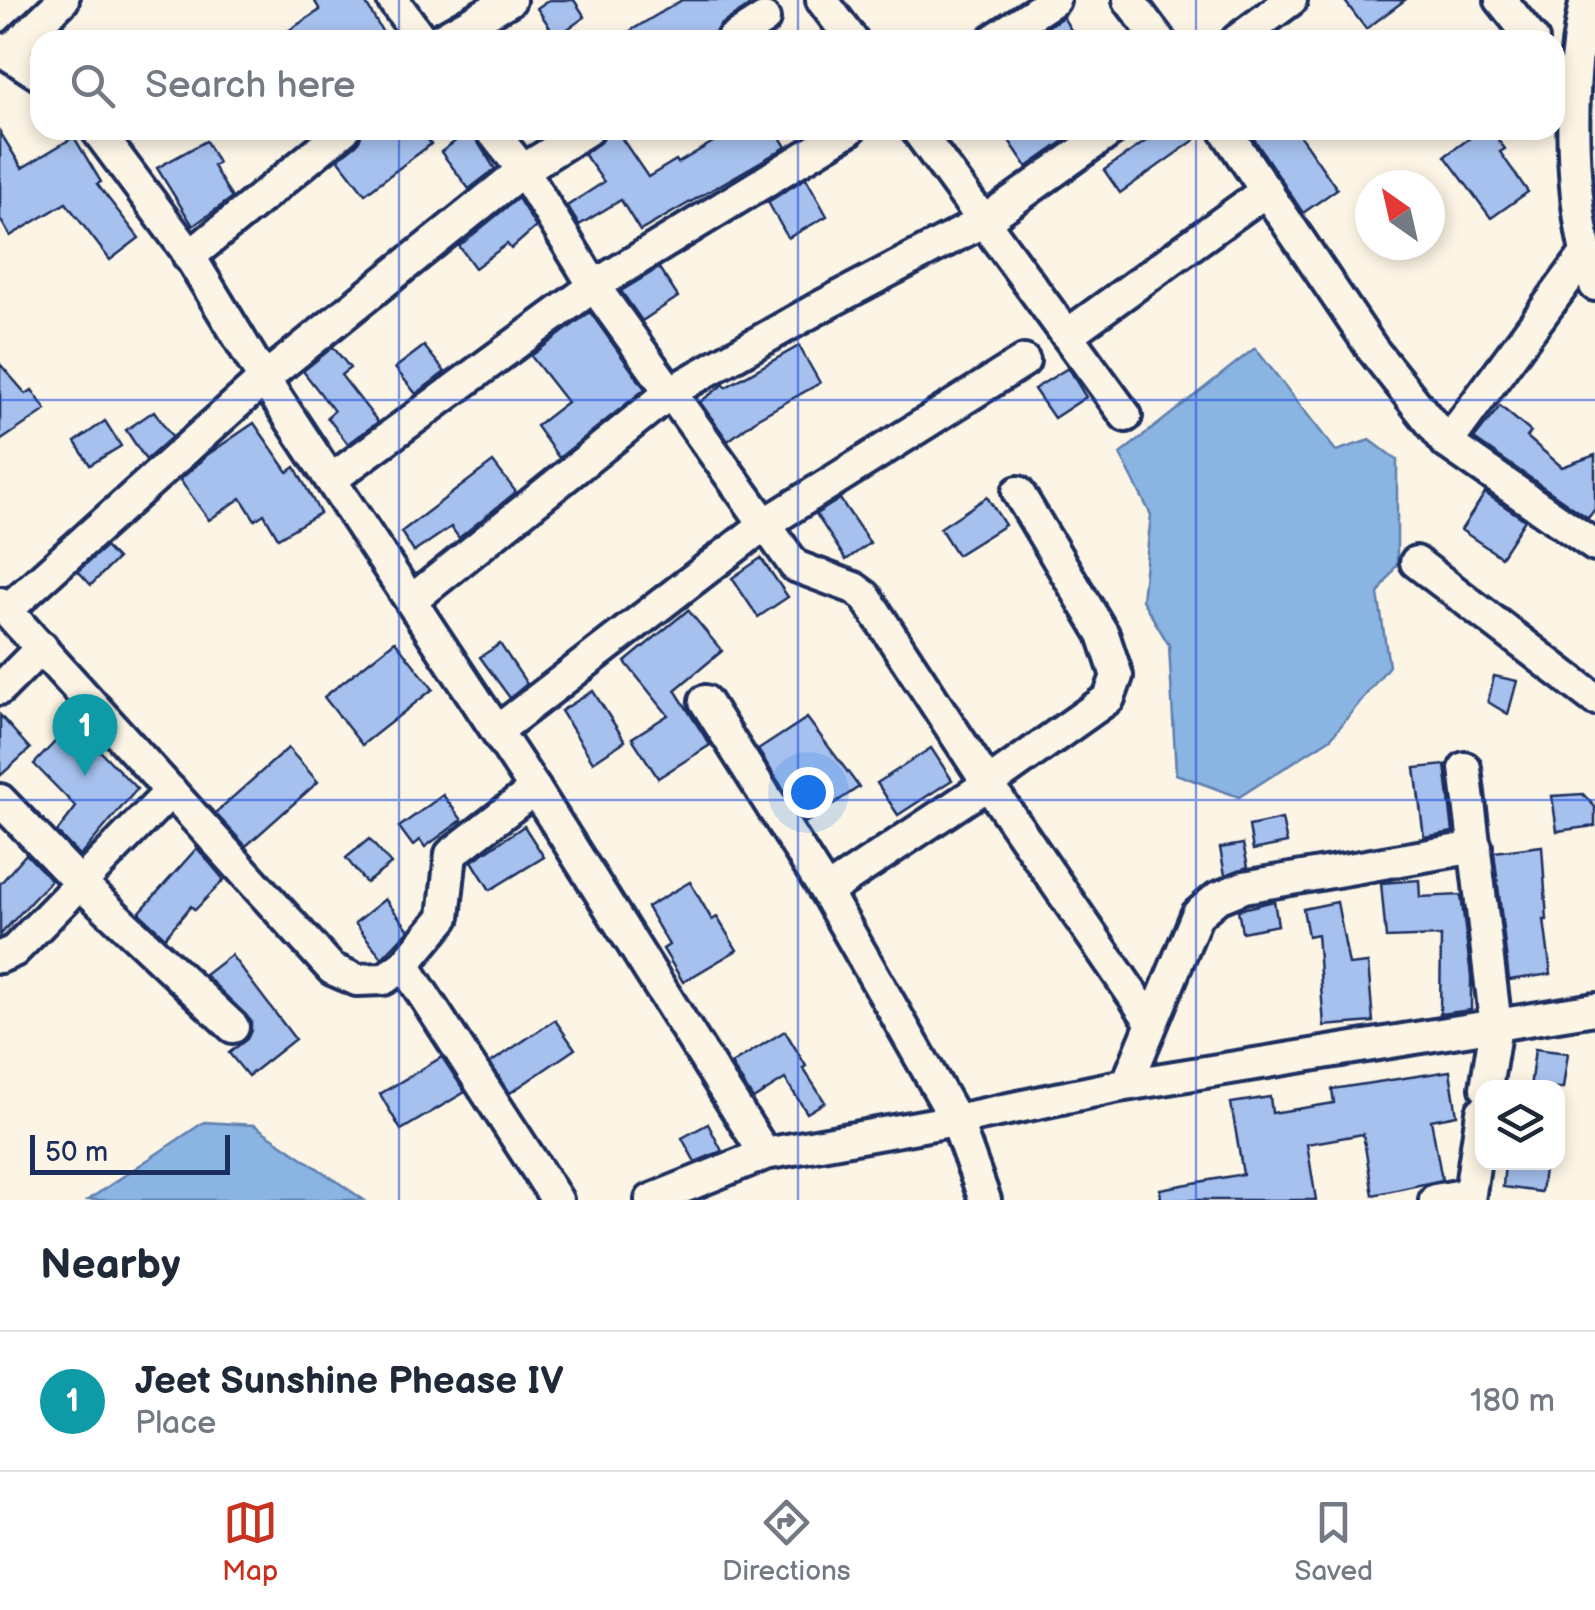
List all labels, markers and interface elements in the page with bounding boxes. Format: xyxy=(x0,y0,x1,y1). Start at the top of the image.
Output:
search box xyxy=(30,30,1565,140)
icon: search xyxy=(65,58,120,113)
text: Search here xyxy=(145,63,356,108)
north arrow xyxy=(1355,170,1445,260)
pin: 1 xyxy=(52,694,118,776)
your location xyxy=(783,767,834,818)
map controls xyxy=(1475,1080,1565,1170)
button: layers xyxy=(1475,1080,1565,1170)
scale bar xyxy=(30,1130,230,1174)
text: 50 m xyxy=(45,1136,108,1169)
text: Nearby xyxy=(40,1240,180,1291)
text: Jeet Sunshine Phease IV xyxy=(135,1359,564,1404)
text: 1 xyxy=(66,1382,79,1421)
text: 180 m xyxy=(1470,1382,1555,1421)
text: Place xyxy=(135,1404,216,1443)
tab: Map xyxy=(222,1495,278,1588)
tab: Directions xyxy=(722,1495,851,1588)
tab: Saved xyxy=(1295,1495,1373,1588)

